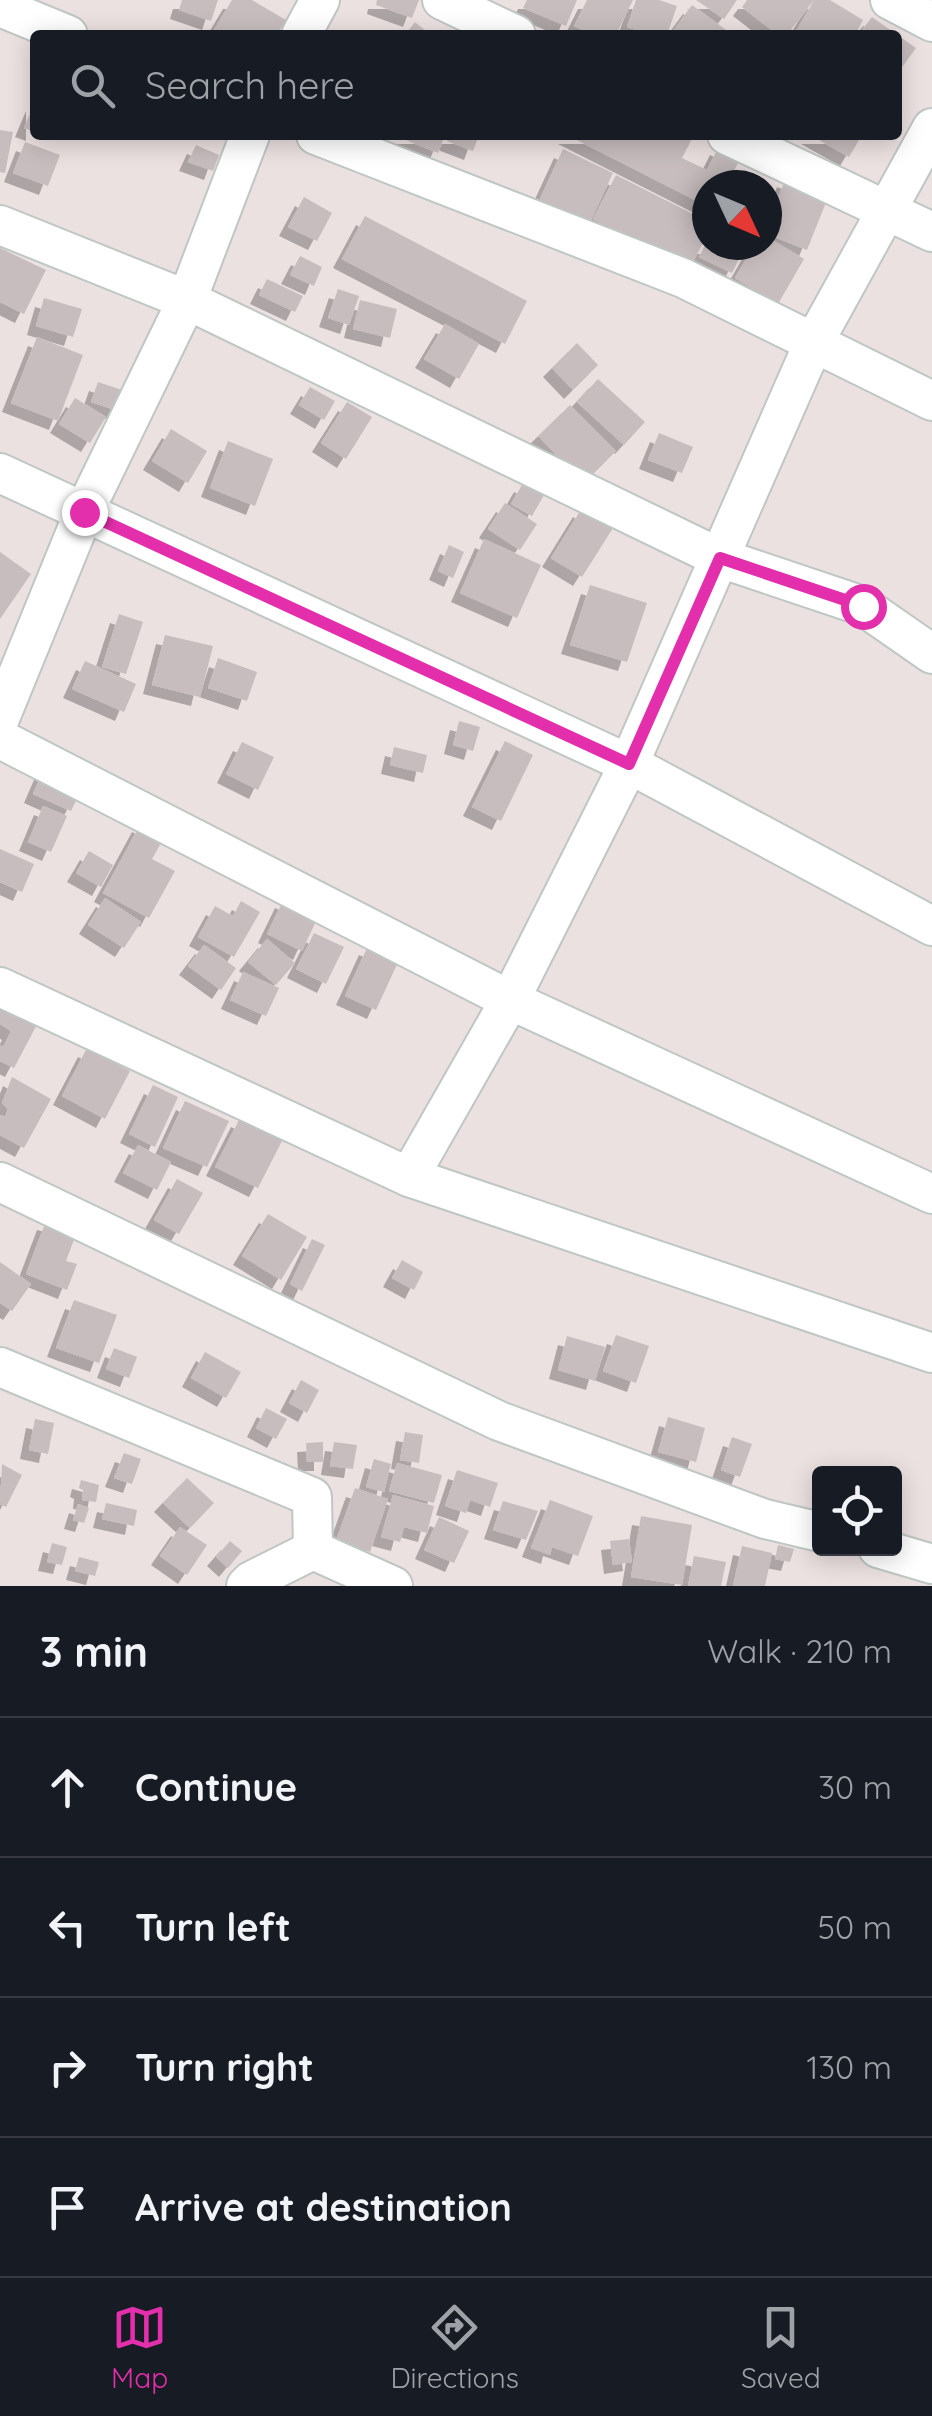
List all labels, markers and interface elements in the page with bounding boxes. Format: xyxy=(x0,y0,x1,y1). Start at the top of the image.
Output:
search box xyxy=(30,30,902,140)
icon: search xyxy=(65,58,120,113)
text: Search here xyxy=(145,61,355,109)
north arrow xyxy=(692,170,782,260)
route end xyxy=(62,490,108,536)
route start xyxy=(841,584,887,630)
map controls xyxy=(812,1466,902,1556)
button: locate xyxy=(812,1466,902,1556)
text: 3 min xyxy=(40,1625,148,1678)
text: Walk · 210 m xyxy=(707,1631,892,1671)
icon: ahead xyxy=(40,1760,95,1815)
text: Continue xyxy=(135,1763,297,1811)
text: 30 m xyxy=(818,1767,892,1807)
icon: left xyxy=(40,1900,95,1955)
text: Turn left xyxy=(135,1903,291,1951)
text: 50 m xyxy=(818,1907,892,1947)
icon: right xyxy=(40,2040,95,2095)
text: Turn right xyxy=(135,2043,314,2091)
text: 130 m xyxy=(806,2047,892,2087)
icon: arrive xyxy=(40,2180,95,2235)
text: Arrive at destination xyxy=(135,2183,512,2231)
tab: Map xyxy=(111,2300,168,2395)
tab: Directions xyxy=(390,2300,519,2395)
tab: Saved xyxy=(741,2300,821,2395)

